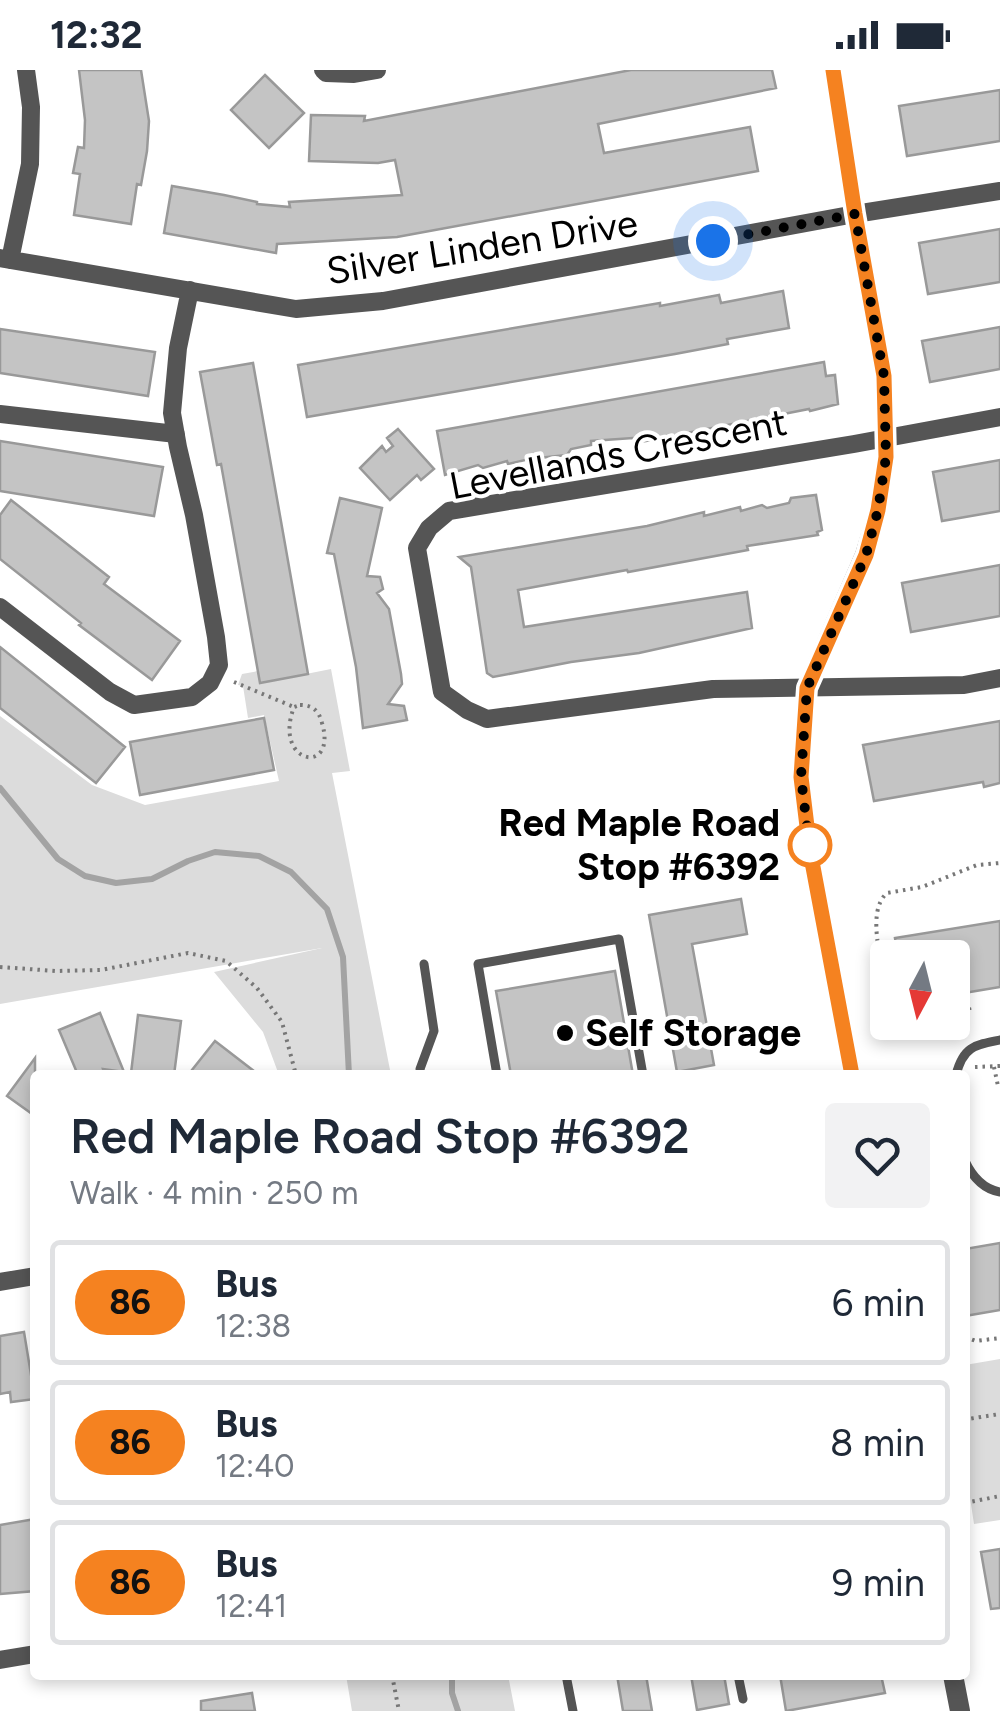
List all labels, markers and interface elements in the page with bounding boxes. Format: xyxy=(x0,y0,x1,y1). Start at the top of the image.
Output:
text: 12:32 xyxy=(50,12,143,58)
street label: Silver Linden Drive xyxy=(323,200,641,294)
your location xyxy=(688,216,738,266)
street label: Levellands Crescent xyxy=(446,399,790,509)
place label: Red Maple Road Stop #6392 xyxy=(498,800,780,890)
marker: Red Maple Road Stop #6392 xyxy=(789,824,831,866)
north arrow xyxy=(870,940,970,1040)
map controls xyxy=(870,940,970,1040)
place label: Self Storage xyxy=(585,1010,801,1056)
marker: Self Storage xyxy=(554,1022,576,1044)
button: heart xyxy=(825,1103,930,1208)
text: Red Maple Road Stop #6392 xyxy=(70,1107,690,1165)
text: Walk · 4 min · 250 m xyxy=(70,1174,358,1212)
text: Bus xyxy=(215,1261,278,1307)
text: 6 min xyxy=(832,1280,925,1326)
text: 86 xyxy=(109,1281,151,1323)
text: 12:38 xyxy=(215,1307,291,1345)
text: Bus xyxy=(215,1401,278,1447)
text: 8 min xyxy=(830,1420,925,1466)
text: 86 xyxy=(109,1421,151,1463)
text: 12:40 xyxy=(215,1447,295,1485)
text: Bus xyxy=(215,1541,278,1587)
text: 9 min xyxy=(832,1560,925,1606)
text: 86 xyxy=(109,1561,151,1603)
text: 12:41 xyxy=(215,1587,287,1625)

